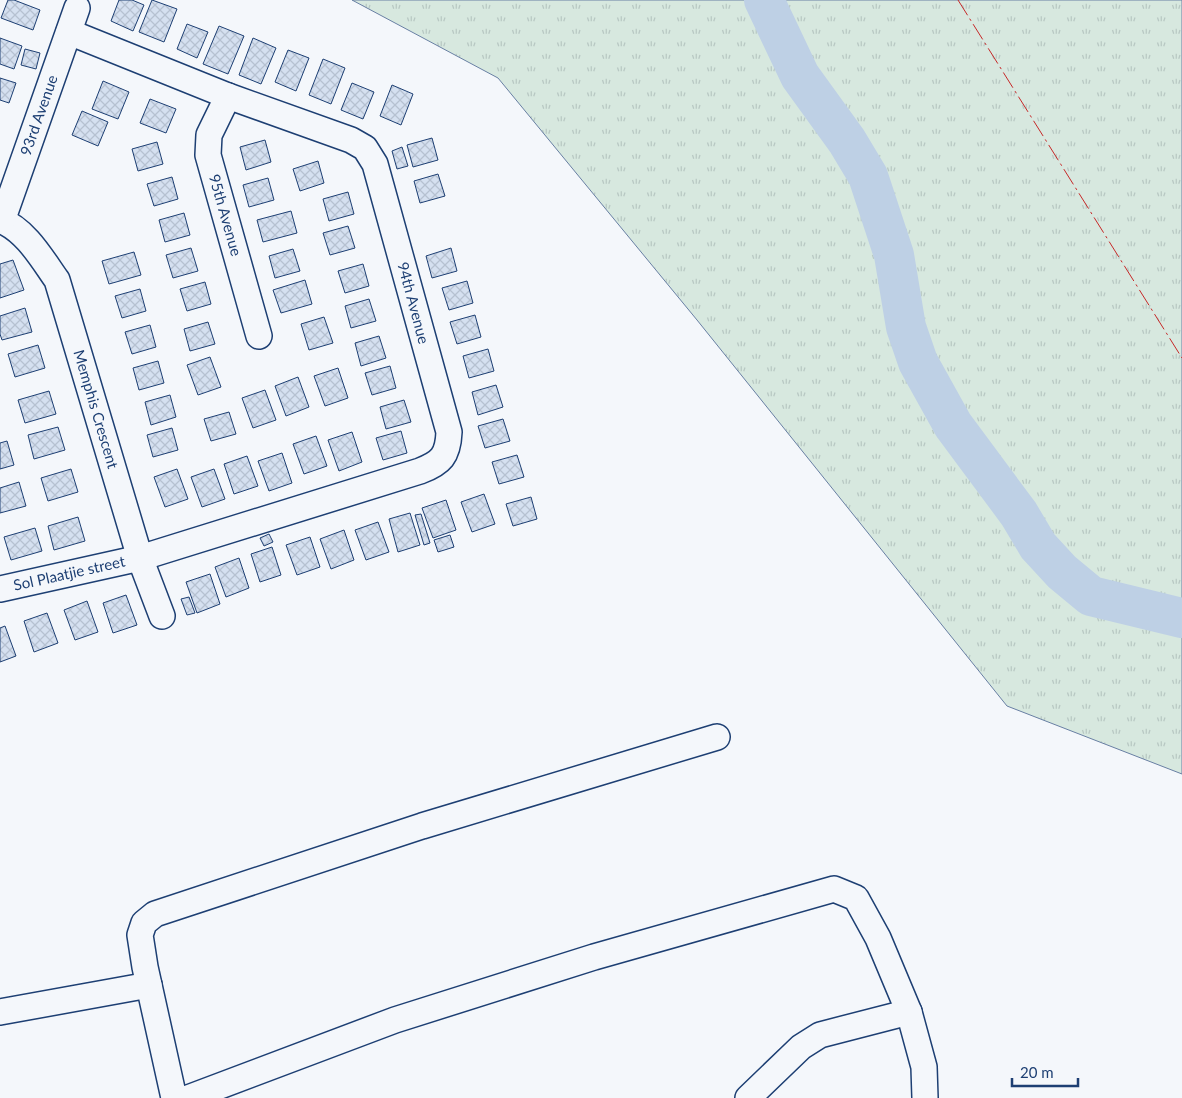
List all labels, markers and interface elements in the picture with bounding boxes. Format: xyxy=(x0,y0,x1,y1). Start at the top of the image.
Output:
street label: 93rd Avenue xyxy=(16,72,61,158)
street label: 95th Avenue xyxy=(206,172,246,258)
street label: 94th Avenue xyxy=(394,260,434,346)
street label: Memphis Crescent xyxy=(70,348,123,471)
street label: Sol Plaatjie street xyxy=(12,551,127,594)
scale bar xyxy=(1012,1056,1078,1088)
text: 20 m xyxy=(1020,1063,1054,1081)

